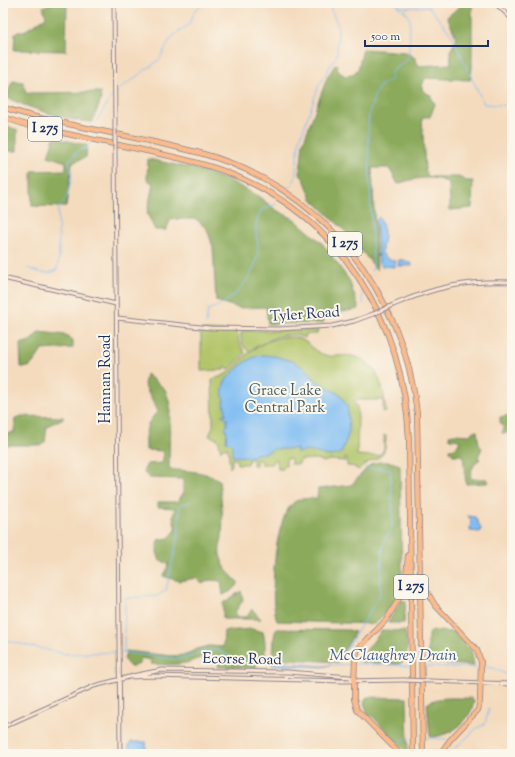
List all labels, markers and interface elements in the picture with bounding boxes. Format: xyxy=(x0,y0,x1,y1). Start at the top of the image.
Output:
scale bar xyxy=(365,22,488,48)
text: 500 m xyxy=(370,28,400,46)
road number: I 275 xyxy=(28,117,62,141)
road number: I 275 xyxy=(328,232,362,256)
street label: Tyler Road xyxy=(269,302,341,328)
street label: Hannan Road xyxy=(96,334,117,424)
park label: Grace Lake Central Park xyxy=(244,381,326,419)
road number: I 275 xyxy=(394,575,428,599)
water label: McClaughrey Drain xyxy=(329,645,457,668)
street label: Ecorse Road xyxy=(202,649,282,671)

